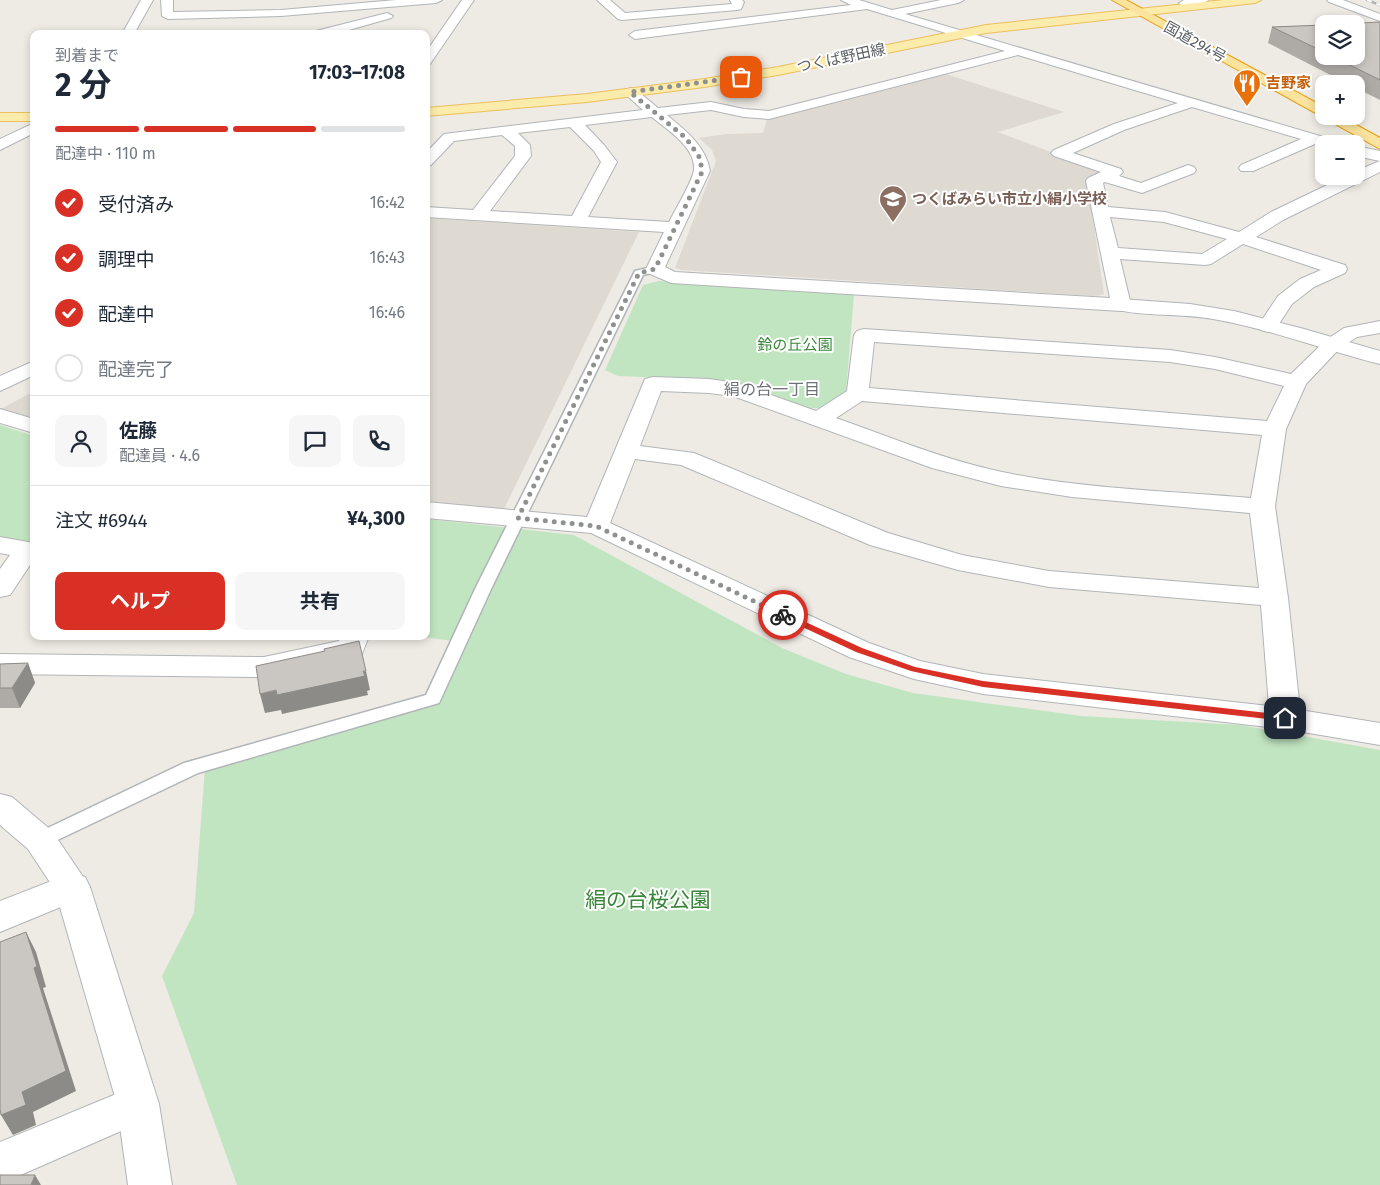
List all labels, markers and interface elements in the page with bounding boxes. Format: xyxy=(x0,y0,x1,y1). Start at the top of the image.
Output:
map controls xyxy=(1315,15,1365,185)
button: layers xyxy=(1315,15,1365,65)
street label: 国道294号 xyxy=(1161,18,1229,66)
street label: つくば野田線 xyxy=(795,40,887,76)
text: 到着まで xyxy=(55,46,119,65)
pin xyxy=(720,56,762,98)
text: 17:03–17:08 xyxy=(309,61,405,84)
icon: bag xyxy=(727,63,755,91)
text: 2 分 xyxy=(55,66,111,104)
restaurant icon: 吉野家 xyxy=(1232,68,1262,107)
place label: 吉野家 xyxy=(1266,74,1311,92)
button: + xyxy=(1315,75,1365,125)
button: − xyxy=(1315,135,1365,185)
text: 配達中 · 110 m xyxy=(55,144,156,163)
school or university icon: つくばみらい市立小絹小学校 xyxy=(878,184,908,223)
icon: check xyxy=(55,189,83,217)
place label: つくばみらい市立小絹小学校 xyxy=(912,190,1107,208)
text: 受付済み xyxy=(98,193,174,216)
text: 16:42 xyxy=(370,193,405,212)
icon: check xyxy=(55,244,83,272)
text: 調理中 xyxy=(98,248,155,271)
text: 16:43 xyxy=(370,248,405,267)
icon: check xyxy=(55,299,83,327)
text: 配達中 xyxy=(98,303,155,326)
text: 16:46 xyxy=(369,303,405,322)
park label: 鈴の丘公園 xyxy=(757,336,833,354)
text: 配達完了 xyxy=(98,358,174,381)
district label: 絹の台一丁目 xyxy=(724,380,820,399)
button: person xyxy=(55,415,107,467)
button: chat xyxy=(289,415,341,467)
button: phone xyxy=(353,415,405,467)
text: 佐藤 xyxy=(119,419,157,442)
text: 配達員 · 4.6 xyxy=(119,446,200,465)
text: ¥4,300 xyxy=(347,507,405,530)
text: 注文 #6944 xyxy=(55,509,148,532)
button: ヘルプ xyxy=(55,572,225,630)
button: 共有 xyxy=(235,572,405,630)
courier xyxy=(758,590,808,640)
icon: bike xyxy=(769,601,797,629)
pin xyxy=(1264,697,1306,739)
icon: home xyxy=(1271,704,1299,732)
park label: 絹の台桜公園 xyxy=(585,887,711,913)

